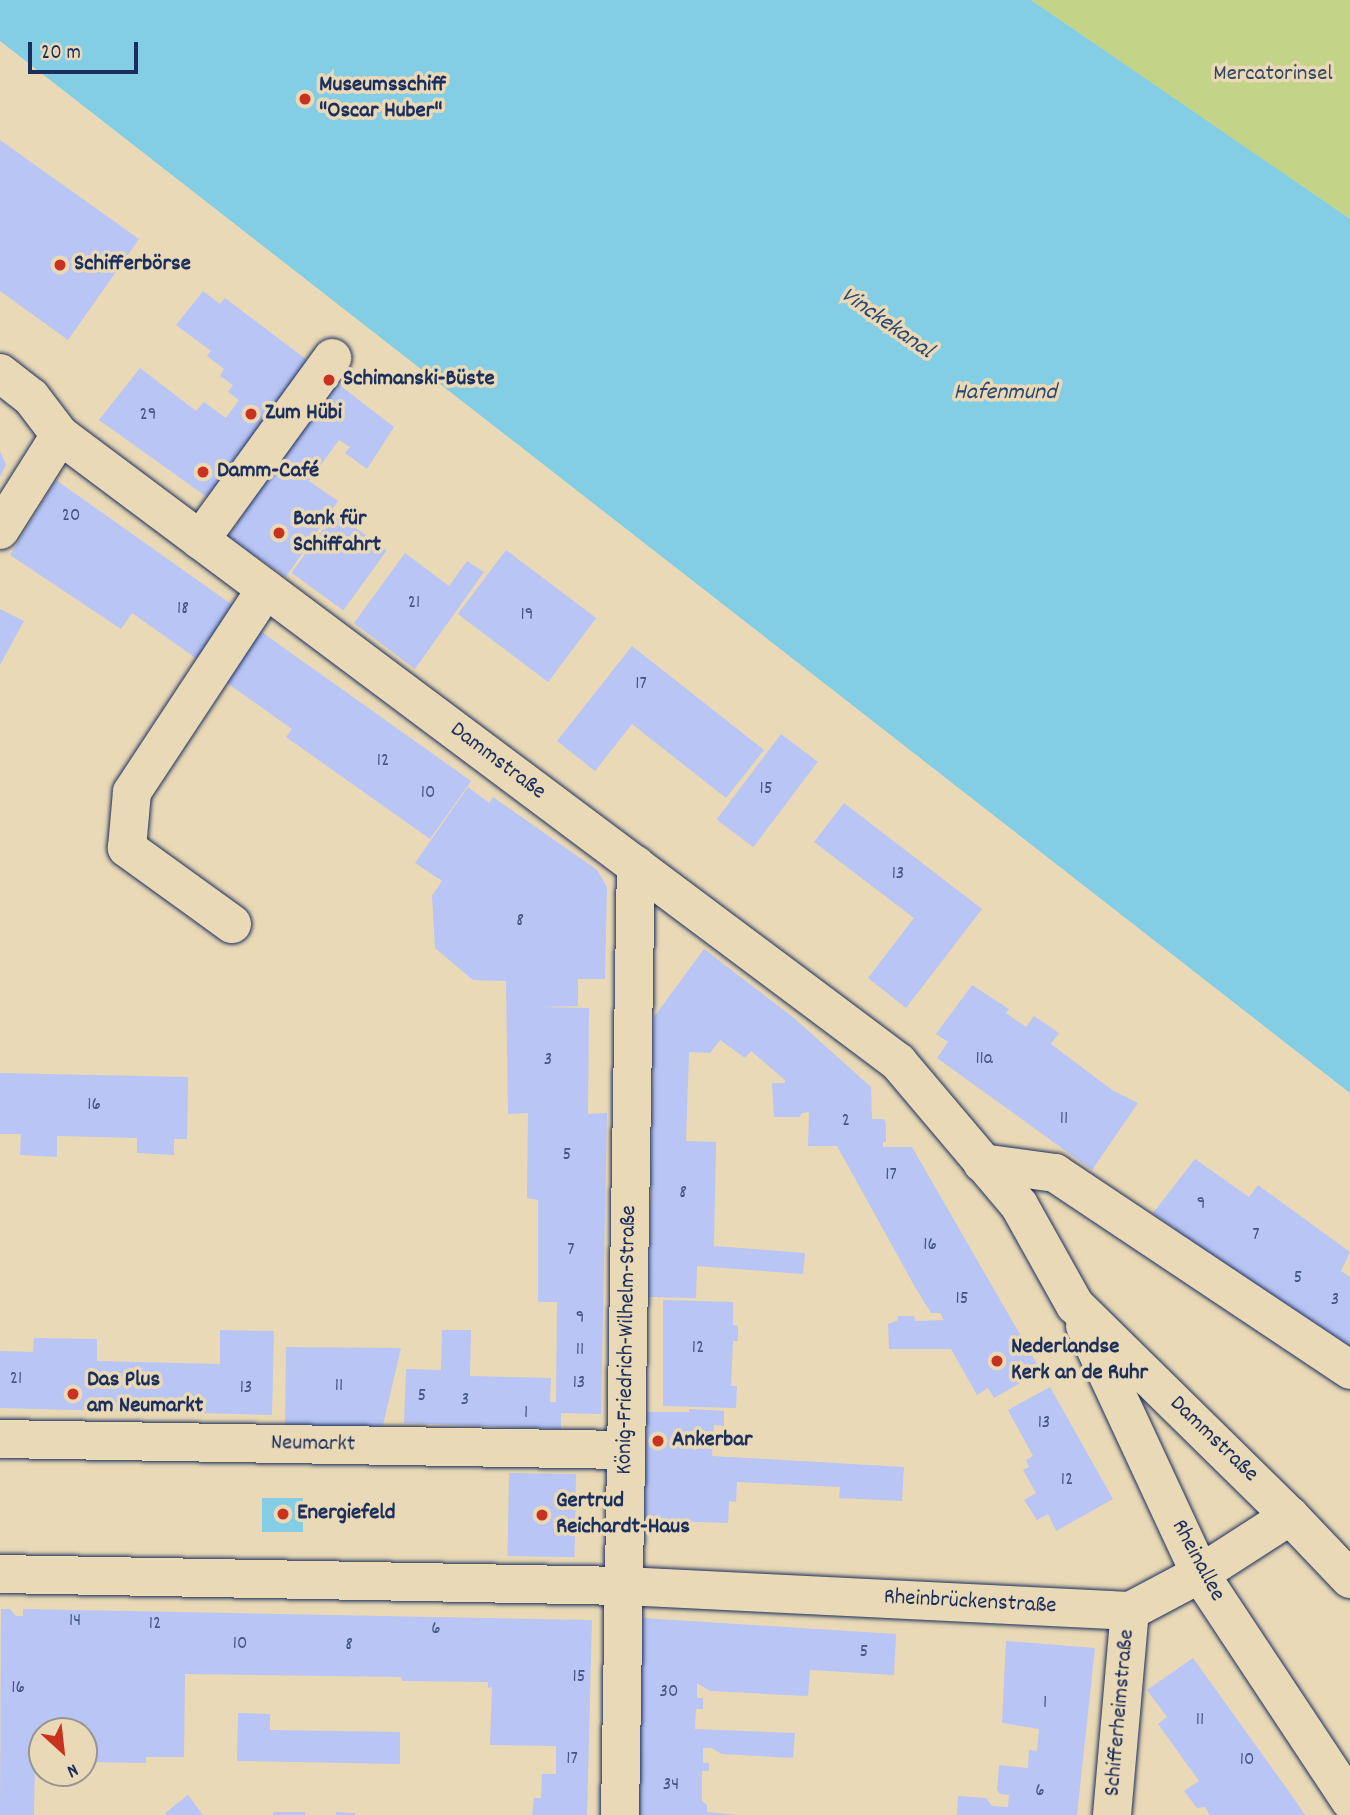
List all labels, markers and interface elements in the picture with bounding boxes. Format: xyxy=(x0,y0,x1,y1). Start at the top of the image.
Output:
scale bar xyxy=(32,28,142,72)
text: 20 m xyxy=(41,39,81,69)
park label: Mercatorinsel xyxy=(1213,61,1333,89)
place label: Museumsschiff "Oscar Huber" xyxy=(319,72,447,126)
marker: Museumsschiff "Oscar Huber" xyxy=(297,91,313,107)
place label: Schifferbörse xyxy=(74,251,191,279)
marker: Schifferbörse xyxy=(52,257,68,273)
water label: Vinckekanal xyxy=(834,282,938,366)
place label: Schimanski-Büste xyxy=(343,366,495,394)
marker: Schimanski-Büste xyxy=(321,372,337,388)
water label: Hafenmund xyxy=(954,380,1056,408)
place label: Zum Hübi xyxy=(265,400,342,428)
house number: 29 xyxy=(139,405,157,427)
marker: Zum Hübi xyxy=(243,406,259,422)
place label: Damm-Café xyxy=(217,458,319,486)
marker: Damm-Café xyxy=(195,464,211,480)
house number: 20 xyxy=(62,506,80,528)
place label: Bank für Schiffahrt xyxy=(293,506,381,560)
marker: Bank für Schiffahrt xyxy=(271,525,287,541)
house number: 21 xyxy=(408,593,420,615)
house number: 18 xyxy=(177,599,189,621)
house number: 19 xyxy=(521,605,533,627)
house number: 17 xyxy=(635,674,647,696)
street label: Dammstraße xyxy=(444,717,550,807)
house number: 12 xyxy=(377,751,389,773)
house number: 15 xyxy=(760,779,772,801)
house number: 10 xyxy=(421,783,435,805)
house number: 13 xyxy=(892,864,904,886)
house number: 8 xyxy=(516,911,524,933)
house number: 11a xyxy=(975,1049,993,1071)
house number: 3 xyxy=(544,1050,552,1072)
house number: 16 xyxy=(87,1095,101,1117)
house number: 11 xyxy=(1060,1109,1068,1131)
house number: 2 xyxy=(842,1111,850,1133)
house number: 5 xyxy=(563,1145,571,1167)
house number: 17 xyxy=(885,1165,897,1187)
house number: 8 xyxy=(679,1183,687,1205)
house number: 9 xyxy=(1197,1194,1205,1216)
street label: König-Friedrich-Wilhelm-Straße xyxy=(612,1205,644,1475)
house number: 7 xyxy=(1252,1225,1260,1247)
house number: 16 xyxy=(923,1235,937,1257)
house number: 7 xyxy=(567,1240,575,1262)
house number: 5 xyxy=(1294,1268,1302,1290)
house number: 15 xyxy=(956,1289,968,1311)
house number: 3 xyxy=(1331,1290,1339,1312)
house number: 9 xyxy=(576,1308,584,1330)
place label: Nederlandse Kerk an de Ruhr xyxy=(1011,1334,1148,1388)
house number: 12 xyxy=(692,1338,704,1360)
house number: 11 xyxy=(576,1340,584,1362)
marker: Nederlandse Kerk an de Ruhr xyxy=(989,1353,1005,1369)
place label: Das Plus am Neumarkt xyxy=(87,1367,203,1421)
house number: 21 xyxy=(10,1369,22,1391)
house number: 13 xyxy=(573,1373,585,1395)
house number: 11 xyxy=(335,1376,343,1398)
house number: 13 xyxy=(240,1378,252,1400)
marker: Das Plus am Neumarkt xyxy=(65,1386,81,1402)
house number: 5 xyxy=(418,1386,426,1408)
house number: 3 xyxy=(461,1390,469,1412)
street label: Dammstraße xyxy=(1163,1391,1263,1489)
house number: 1 xyxy=(524,1403,528,1425)
house number: 13 xyxy=(1038,1413,1050,1435)
place label: Ankerbar xyxy=(672,1427,753,1455)
street label: Neumarkt xyxy=(271,1430,355,1460)
marker: Ankerbar xyxy=(650,1433,666,1449)
house number: 12 xyxy=(1061,1470,1073,1492)
place label: Gertrud Reichardt-Haus xyxy=(556,1488,690,1542)
place label: Energiefeld xyxy=(297,1500,396,1528)
marker: Energiefeld xyxy=(275,1506,291,1522)
marker: Gertrud Reichardt-Haus xyxy=(534,1507,550,1523)
street label: Rheinallee xyxy=(1164,1515,1230,1607)
street label: Rheinbrückenstraße xyxy=(883,1585,1057,1621)
house number: 14 xyxy=(69,1611,81,1633)
house number: 12 xyxy=(149,1614,161,1636)
house number: 6 xyxy=(431,1619,441,1641)
street label: Schifferheimstraße xyxy=(1100,1628,1142,1798)
house number: 10 xyxy=(233,1634,247,1656)
house number: 8 xyxy=(345,1635,353,1657)
house number: 5 xyxy=(860,1642,868,1664)
house number: 15 xyxy=(573,1667,585,1689)
house number: 16 xyxy=(11,1678,25,1700)
house number: 30 xyxy=(660,1682,678,1704)
house number: 1 xyxy=(1043,1693,1047,1715)
house number: 11 xyxy=(1196,1710,1204,1732)
north arrow xyxy=(28,1717,98,1787)
house number: 17 xyxy=(566,1749,578,1771)
house number: 10 xyxy=(1240,1750,1254,1772)
text: N xyxy=(62,1755,82,1784)
house number: 34 xyxy=(663,1775,679,1797)
house number: 6 xyxy=(1035,1781,1045,1803)

